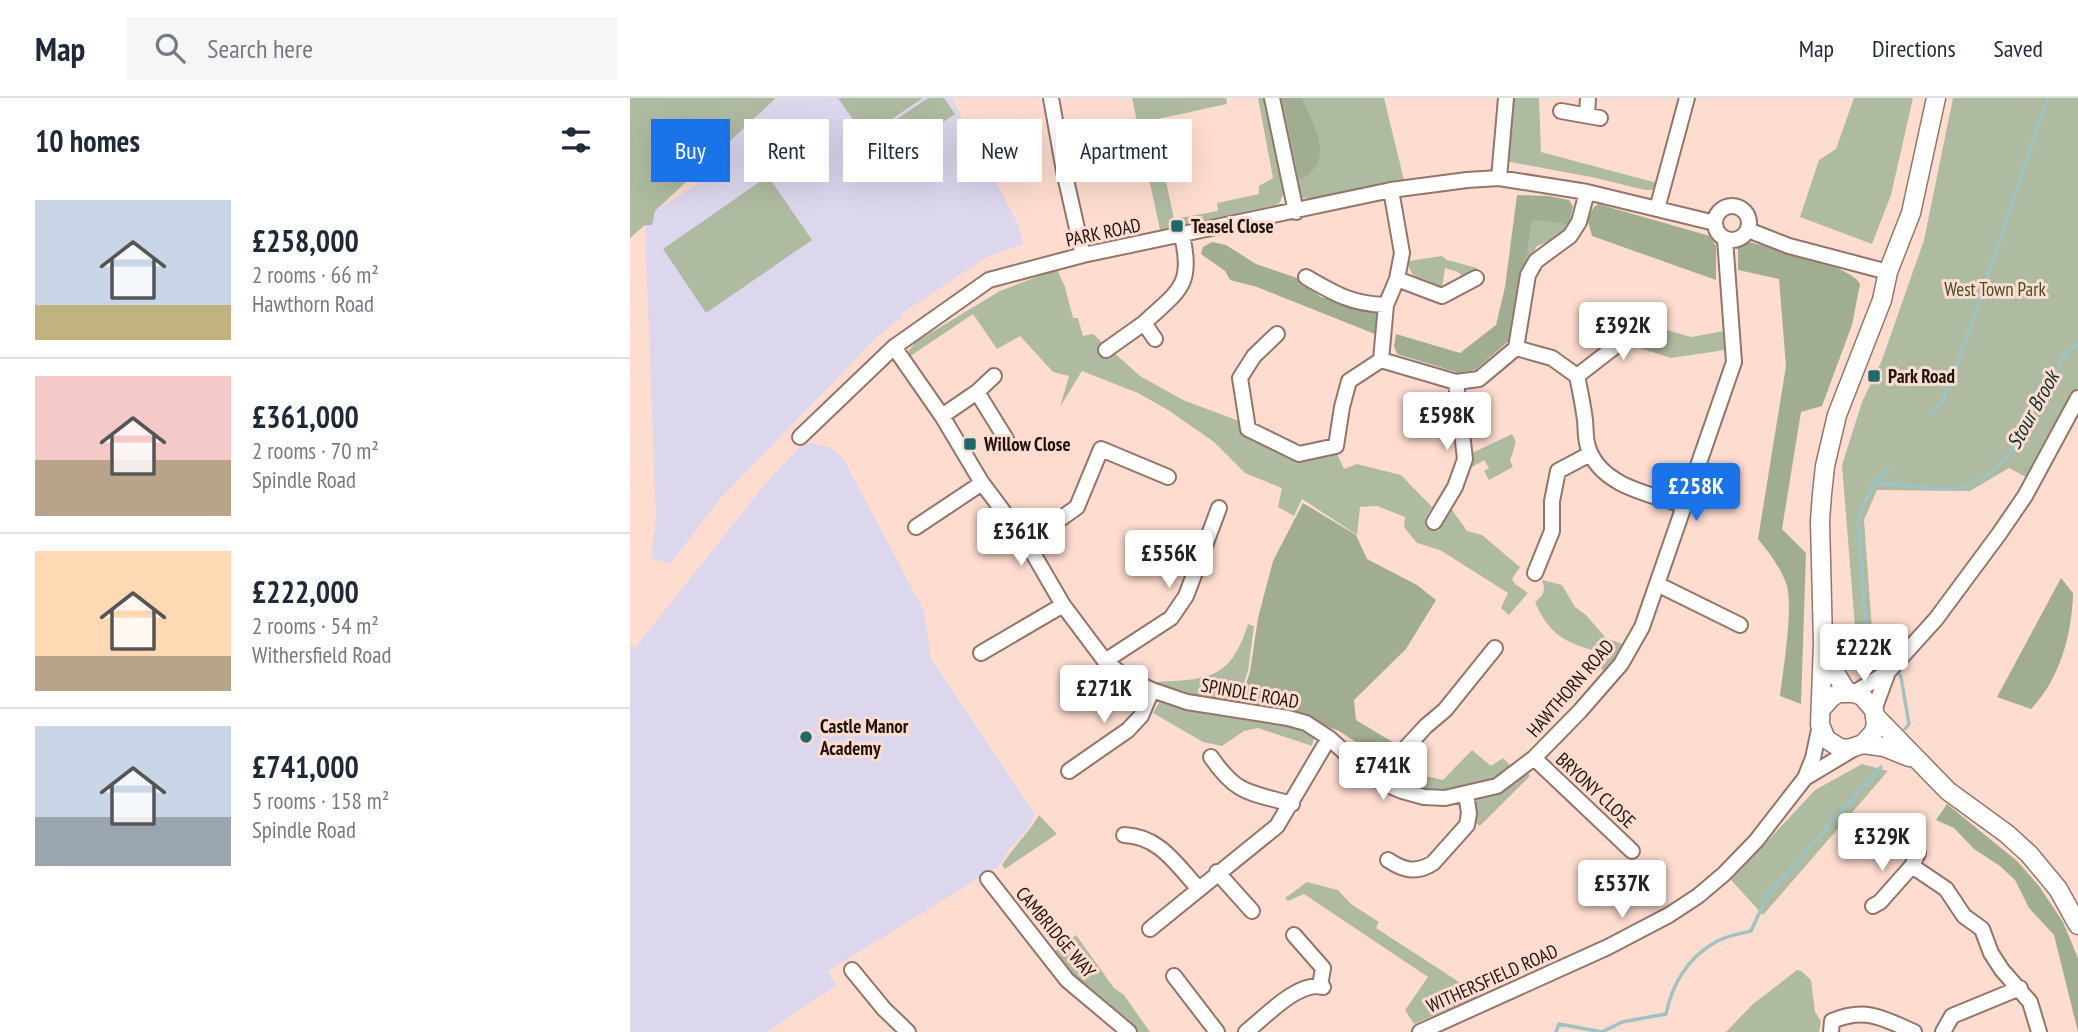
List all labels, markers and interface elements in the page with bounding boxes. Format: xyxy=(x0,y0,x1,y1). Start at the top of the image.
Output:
search box xyxy=(127,17,617,80)
text: Map xyxy=(35,27,85,70)
icon: search xyxy=(151,29,189,67)
text: Search here xyxy=(207,32,313,65)
text: Map xyxy=(1799,33,1834,64)
text: Directions xyxy=(1872,33,1956,64)
text: Saved xyxy=(1994,33,2043,64)
chip: Buy xyxy=(651,119,730,182)
chip: Rent xyxy=(744,119,829,182)
chip: Filters xyxy=(843,119,943,182)
chip: New xyxy=(957,119,1042,182)
chip: Apartment xyxy=(1056,119,1192,182)
text: 10 homes xyxy=(35,121,140,160)
icon: filters xyxy=(557,121,595,159)
street label: PARK ROAD xyxy=(1063,212,1143,252)
place label: Teasel Close xyxy=(1191,214,1274,238)
marker: Teasel Close xyxy=(1169,218,1185,234)
text: £258,000 xyxy=(252,221,359,260)
icon: home xyxy=(91,228,175,312)
text: 2 rooms · 66 m² xyxy=(252,260,379,289)
park label: West Town Park xyxy=(1944,277,2046,301)
text: Hawthorn Road xyxy=(252,289,374,318)
pin: £392K xyxy=(1574,302,1672,362)
text: £392K xyxy=(1595,310,1651,339)
place label: Park Road xyxy=(1888,364,1955,388)
water label: Stour Brook xyxy=(2000,364,2066,453)
marker: Park Road xyxy=(1866,368,1882,384)
pin: £598K xyxy=(1398,392,1496,452)
text: £361,000 xyxy=(252,397,359,436)
text: £598K xyxy=(1419,400,1475,429)
icon: home xyxy=(91,404,175,488)
place label: Willow Close xyxy=(983,432,1071,456)
text: 2 rooms · 70 m² xyxy=(252,436,379,465)
marker: Willow Close xyxy=(962,436,978,452)
pin: £258K xyxy=(1647,464,1745,523)
text: Spindle Road xyxy=(252,465,356,494)
text: £258K xyxy=(1668,471,1724,500)
pin: £361K xyxy=(972,508,1070,568)
text: £361K xyxy=(993,516,1049,545)
pin: £556K xyxy=(1120,531,1218,590)
text: £556K xyxy=(1141,538,1197,567)
text: £222,000 xyxy=(252,572,359,611)
icon: home xyxy=(91,579,175,663)
text: 2 rooms · 54 m² xyxy=(252,611,379,640)
pin: £222K xyxy=(1815,624,1913,684)
text: £222K xyxy=(1836,632,1892,661)
street label: HAWTHORN ROAD xyxy=(1521,634,1619,742)
text: Withersfield Road xyxy=(252,640,391,669)
pin: £271K xyxy=(1055,666,1153,725)
text: £271K xyxy=(1076,673,1132,702)
street label: SPINDLE ROAD xyxy=(1199,673,1301,713)
place label: Castle Manor Academy xyxy=(819,714,909,760)
marker: Castle Manor Academy xyxy=(798,729,814,745)
pin: £741K xyxy=(1334,742,1432,802)
text: £741,000 xyxy=(252,747,359,786)
street label: BRYONY CLOSE xyxy=(1551,747,1641,833)
text: £741K xyxy=(1355,750,1411,779)
icon: home xyxy=(91,754,175,838)
text: 5 rooms · 158 m² xyxy=(252,786,389,815)
pin: £329K xyxy=(1833,814,1931,873)
text: Spindle Road xyxy=(252,815,356,844)
text: £329K xyxy=(1854,821,1910,850)
pin: £537K xyxy=(1573,860,1671,920)
text: £537K xyxy=(1594,868,1650,897)
street label: CAMBRIDGE WAY xyxy=(1011,881,1101,983)
street label: WITHERSFIELD ROAD xyxy=(1423,938,1561,1018)

